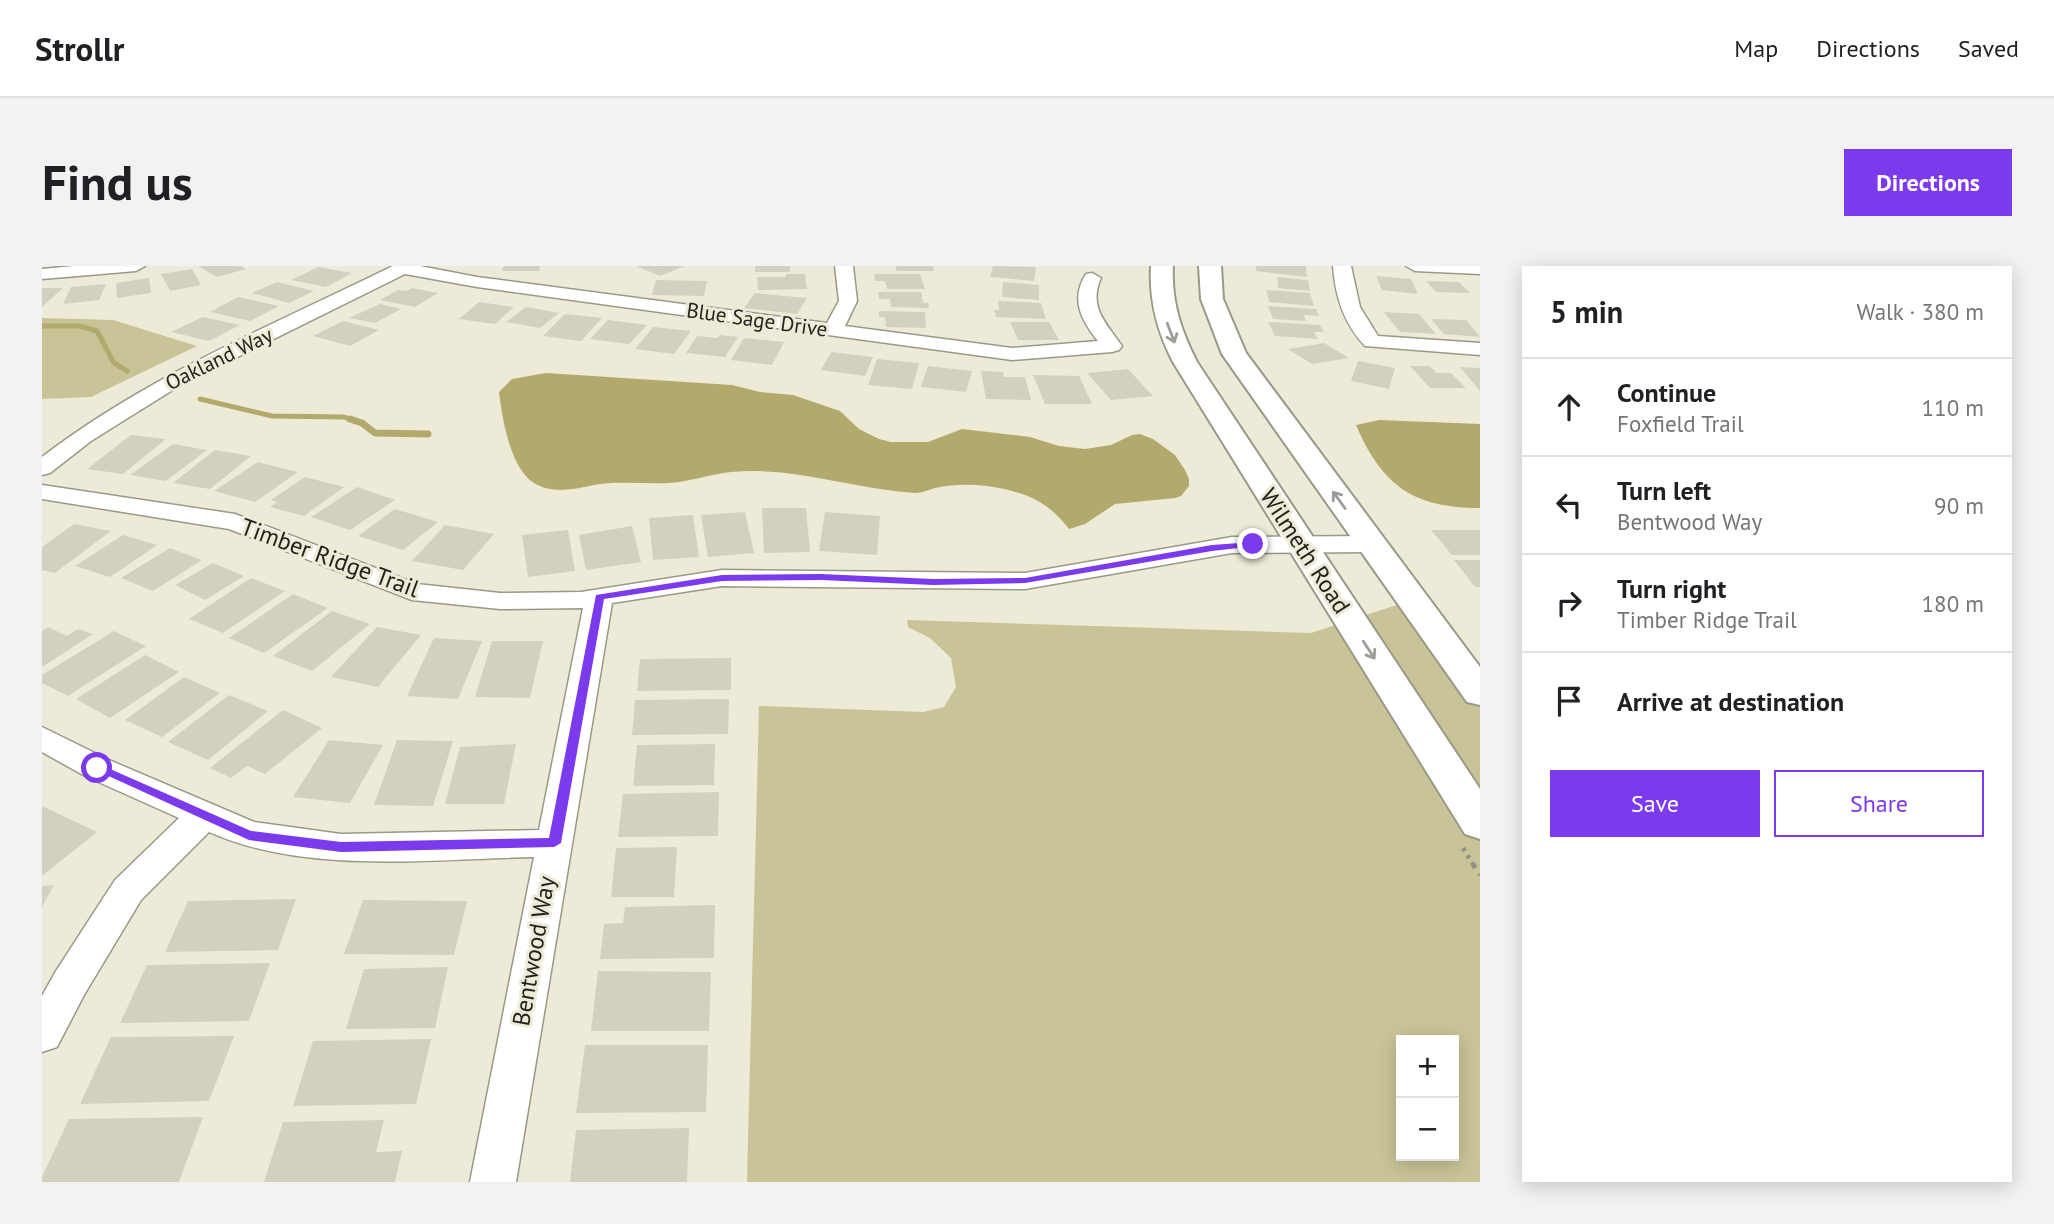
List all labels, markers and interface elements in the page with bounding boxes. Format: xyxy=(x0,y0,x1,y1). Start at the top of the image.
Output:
text: Strollr xyxy=(35,27,124,70)
text: Map xyxy=(1734,33,1778,64)
text: Directions xyxy=(1816,33,1920,64)
text: Saved xyxy=(1958,33,2019,64)
button: Directions xyxy=(1844,149,2012,216)
text: Find us xyxy=(42,150,193,214)
text: 5 min xyxy=(1550,292,1623,331)
street label: Blue Sage Drive xyxy=(685,296,829,343)
text: Walk · 380 m xyxy=(1857,297,1984,326)
street label: Oakland Way xyxy=(161,321,277,396)
one-way arrow xyxy=(1166,321,1179,343)
text: Continue xyxy=(1617,376,1716,409)
icon: ahead xyxy=(1550,388,1588,426)
text: 110 m xyxy=(1922,393,1984,422)
text: Foxfield Trail xyxy=(1617,409,1744,438)
text: Turn left xyxy=(1617,474,1711,507)
street label: Wilmeth Road xyxy=(1253,482,1357,619)
icon: left xyxy=(1550,486,1588,524)
one-way arrow xyxy=(1331,491,1346,510)
text: 90 m xyxy=(1934,491,1984,520)
text: Bentwood Way xyxy=(1617,507,1762,536)
street label: Timber Ridge Trail xyxy=(237,511,424,604)
route end xyxy=(1237,528,1268,559)
text: Turn right xyxy=(1617,572,1726,605)
icon: right xyxy=(1550,584,1588,622)
text: 180 m xyxy=(1922,589,1984,618)
text: Timber Ridge Trail xyxy=(1617,605,1797,634)
one-way arrow xyxy=(1362,640,1376,659)
icon: arrive xyxy=(1550,682,1588,720)
text: Arrive at destination xyxy=(1617,685,1844,718)
route start xyxy=(81,752,112,783)
button: Save xyxy=(1550,770,1760,837)
button: Share xyxy=(1774,770,1984,837)
street label: Bentwood Way xyxy=(505,874,562,1028)
map controls xyxy=(1396,1035,1459,1161)
button: + xyxy=(1396,1035,1459,1098)
button: − xyxy=(1396,1098,1459,1161)

